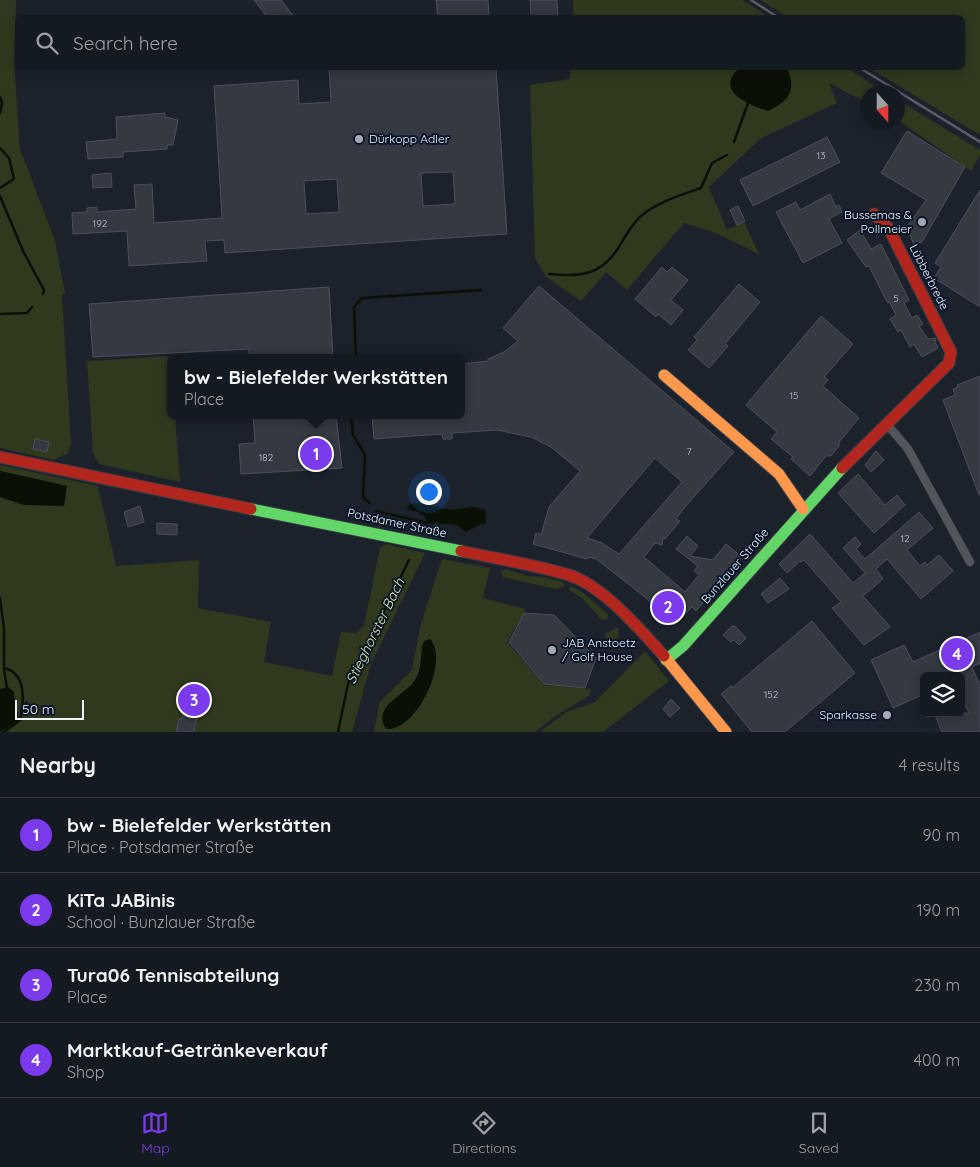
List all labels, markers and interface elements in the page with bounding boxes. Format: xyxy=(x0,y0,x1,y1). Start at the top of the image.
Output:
search box xyxy=(15,15,965,70)
icon: search xyxy=(33,29,61,57)
text: Search here xyxy=(73,31,178,55)
north arrow xyxy=(860,85,905,130)
place label: Dürkopp Adler xyxy=(369,131,450,146)
marker: Dürkopp Adler xyxy=(353,133,365,145)
house number: 13 xyxy=(817,149,825,162)
place label: Bussemas & Pollmeier xyxy=(844,207,912,236)
marker: Bussemas & Pollmeier xyxy=(916,216,928,228)
house number: 192 xyxy=(93,217,108,230)
street label: Lübberbrede xyxy=(907,241,952,312)
house number: 5 xyxy=(893,292,899,305)
popup xyxy=(167,354,465,419)
text: bw - Bielefelder Werkstätten xyxy=(184,365,448,389)
text: Place xyxy=(184,389,224,409)
house number: 15 xyxy=(789,389,799,402)
pin: 1 xyxy=(300,435,332,473)
house number: 7 xyxy=(686,445,692,458)
house number: 182 xyxy=(259,451,274,464)
your location xyxy=(416,479,442,505)
street label: Potsdamer Straße xyxy=(346,505,448,540)
street label: Bunzlauer Straße xyxy=(698,525,772,607)
house number: 12 xyxy=(900,532,910,545)
water label: Stieghorster Bach xyxy=(342,574,409,687)
pin: 2 xyxy=(652,588,684,626)
place label: JAB Anstoetz / Golf House xyxy=(562,635,636,664)
pin: 4 xyxy=(941,635,973,673)
marker: JAB Anstoetz / Golf House xyxy=(546,644,558,656)
map controls xyxy=(920,672,965,717)
button: layers xyxy=(920,672,965,717)
pin: 3 xyxy=(178,681,210,719)
house number: 152 xyxy=(764,688,779,701)
scale bar xyxy=(15,697,84,720)
text: 50 m xyxy=(22,700,55,718)
place label: Sparkasse xyxy=(819,707,877,722)
marker: Sparkasse xyxy=(881,709,893,721)
text: Nearby xyxy=(20,752,96,778)
text: 4 results xyxy=(899,755,960,775)
text: bw - Bielefelder Werkstätten xyxy=(67,813,331,837)
text: 1 xyxy=(33,825,39,845)
text: 90 m xyxy=(923,825,960,845)
text: Place · Potsdamer Straße xyxy=(67,837,254,857)
text: KiTa JABinis xyxy=(67,888,175,912)
text: 2 xyxy=(31,900,41,920)
text: 190 m xyxy=(917,900,960,920)
text: School · Bunzlauer Straße xyxy=(67,912,255,932)
text: Tura06 Tennisabteilung xyxy=(67,963,279,987)
text: 3 xyxy=(32,975,40,995)
text: 230 m xyxy=(914,975,960,995)
text: Place xyxy=(67,987,107,1007)
text: Marktkauf-Getränkeverkauf xyxy=(67,1038,328,1062)
text: 4 xyxy=(31,1050,41,1070)
text: 400 m xyxy=(914,1050,960,1070)
text: Shop xyxy=(67,1062,104,1082)
tab: Map xyxy=(141,1109,170,1157)
tab: Directions xyxy=(452,1109,516,1157)
tab: Saved xyxy=(799,1109,839,1157)

